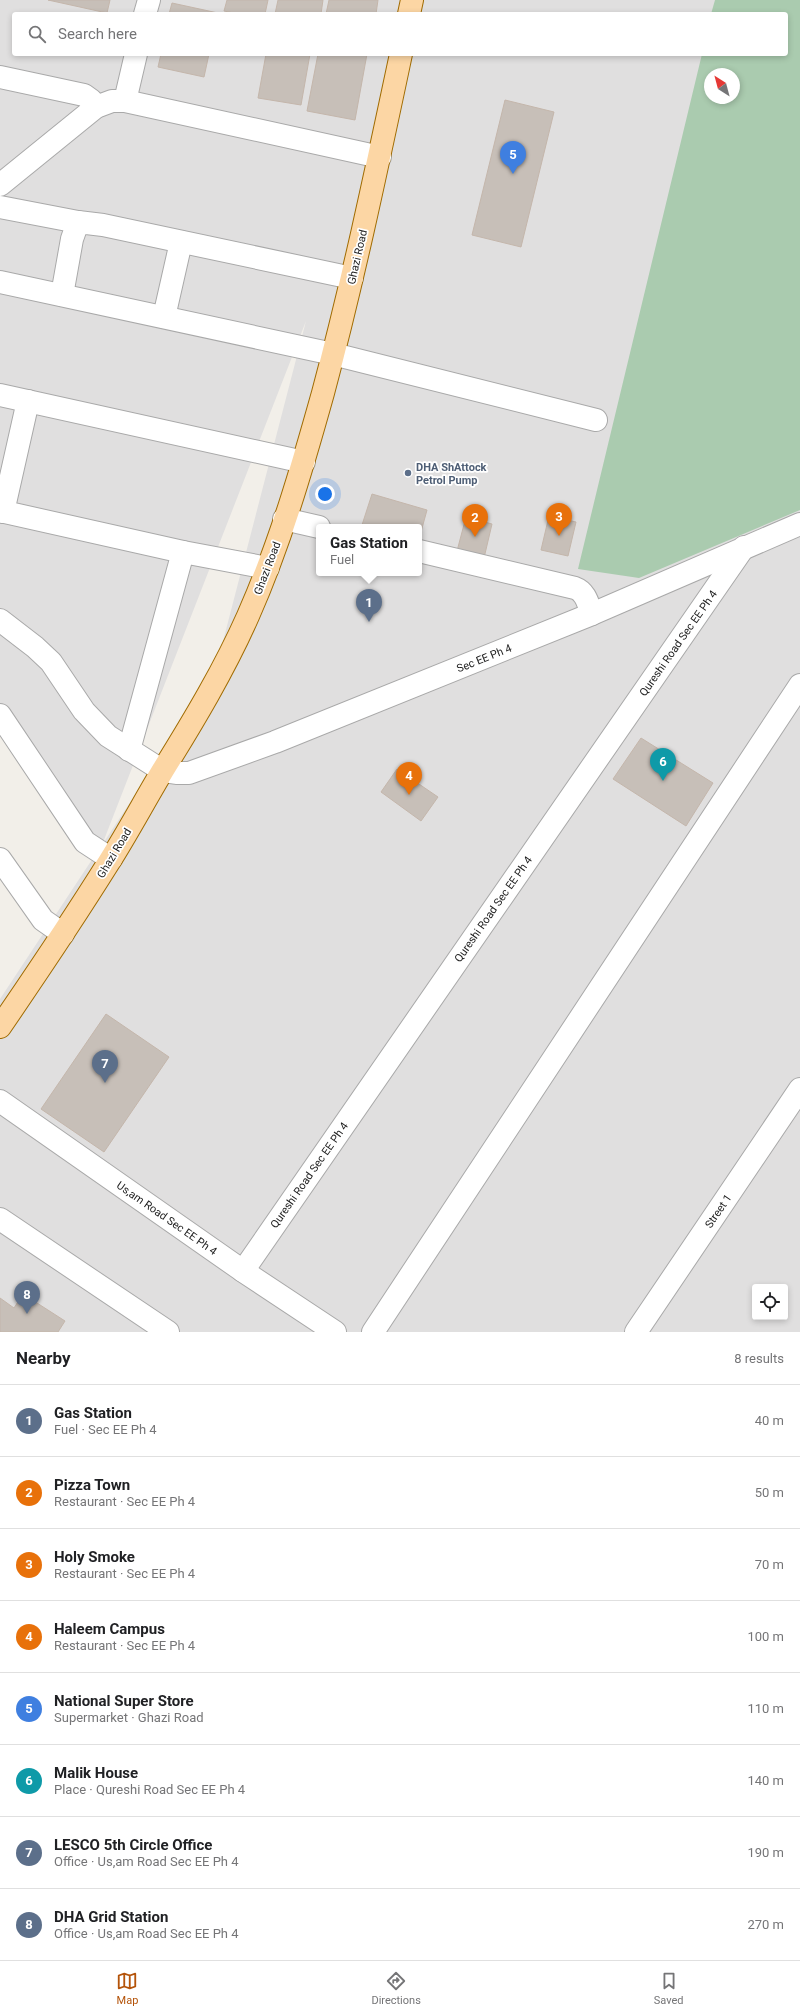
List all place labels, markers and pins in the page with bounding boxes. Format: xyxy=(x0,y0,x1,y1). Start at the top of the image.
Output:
pin: 5 xyxy=(500,141,526,174)
place label: DHA ShAttock Petrol Pump xyxy=(416,461,487,487)
marker: DHA ShAttock Petrol Pump xyxy=(403,468,413,478)
pin: 3 xyxy=(546,503,572,536)
pin: 2 xyxy=(462,504,488,537)
pin: 1 xyxy=(356,589,382,622)
pin: 6 xyxy=(650,748,676,781)
pin: 4 xyxy=(396,762,422,795)
pin: 7 xyxy=(92,1050,118,1083)
pin: 8 xyxy=(14,1281,40,1314)

